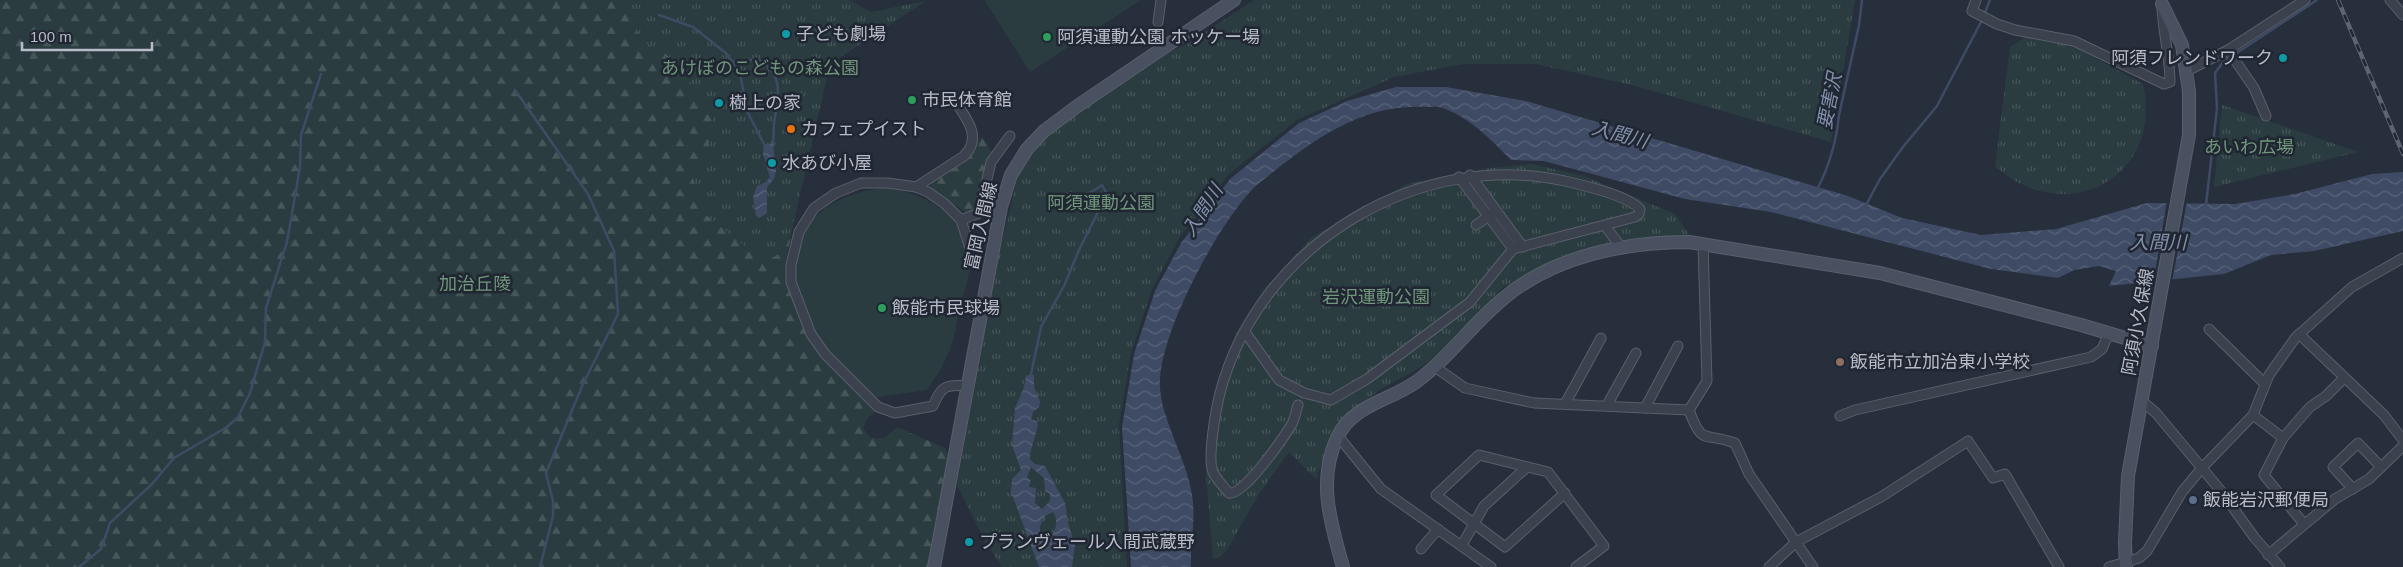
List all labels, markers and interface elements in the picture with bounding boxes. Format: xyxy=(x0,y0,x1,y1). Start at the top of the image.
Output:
scale bar xyxy=(22,20,152,52)
place label: 子ども劇場 xyxy=(796,24,886,44)
place label: 阿須運動公園 ホッケー場 xyxy=(1057,27,1260,47)
text: 100 m xyxy=(30,28,72,45)
marker: 子ども劇場 xyxy=(780,28,792,40)
marker: 阿須運動公園 ホッケー場 xyxy=(1041,31,1053,43)
place label: 阿須フレンドワーク xyxy=(2111,48,2273,68)
marker: 阿須フレンドワーク xyxy=(2277,52,2289,64)
park label: あけぼのこどもの森公園 xyxy=(661,58,859,78)
water label: 要害沢 xyxy=(1814,68,1846,131)
place label: 市民体育館 xyxy=(922,90,1012,110)
place label: 樹上の家 xyxy=(729,93,801,113)
marker: 市民体育館 xyxy=(906,94,918,106)
marker: 樹上の家 xyxy=(713,97,725,109)
water label: 入間川 xyxy=(1590,117,1652,153)
place label: カフェプイスト xyxy=(801,119,926,139)
marker: カフェプイスト xyxy=(785,123,797,135)
park label: あいわ広場 xyxy=(2204,137,2294,157)
place label: 水あび小屋 xyxy=(782,153,872,173)
marker: 水あび小屋 xyxy=(766,157,778,169)
water label: 入間川 xyxy=(1178,179,1228,240)
street label: 富岡入間線 xyxy=(961,180,1001,272)
park label: 阿須運動公園 xyxy=(1047,193,1155,213)
water label: 入間川 xyxy=(2129,232,2188,253)
street label: 阿須小久保線 xyxy=(2119,267,2157,377)
park label: 加治丘陵 xyxy=(439,274,511,294)
park label: 岩沢運動公園 xyxy=(1322,287,1430,307)
place label: 飯能市民球場 xyxy=(892,298,1000,318)
marker: 飯能市民球場 xyxy=(876,302,888,314)
place label: 飯能市立加治東小学校 xyxy=(1850,352,2030,372)
marker: 飯能市立加治東小学校 xyxy=(1834,356,1846,368)
place label: 飯能岩沢郵便局 xyxy=(2203,490,2329,510)
marker: 飯能岩沢郵便局 xyxy=(2187,494,2199,506)
place label: プランヴェール入間武蔵野 xyxy=(979,532,1195,552)
marker: プランヴェール入間武蔵野 xyxy=(963,536,975,548)

